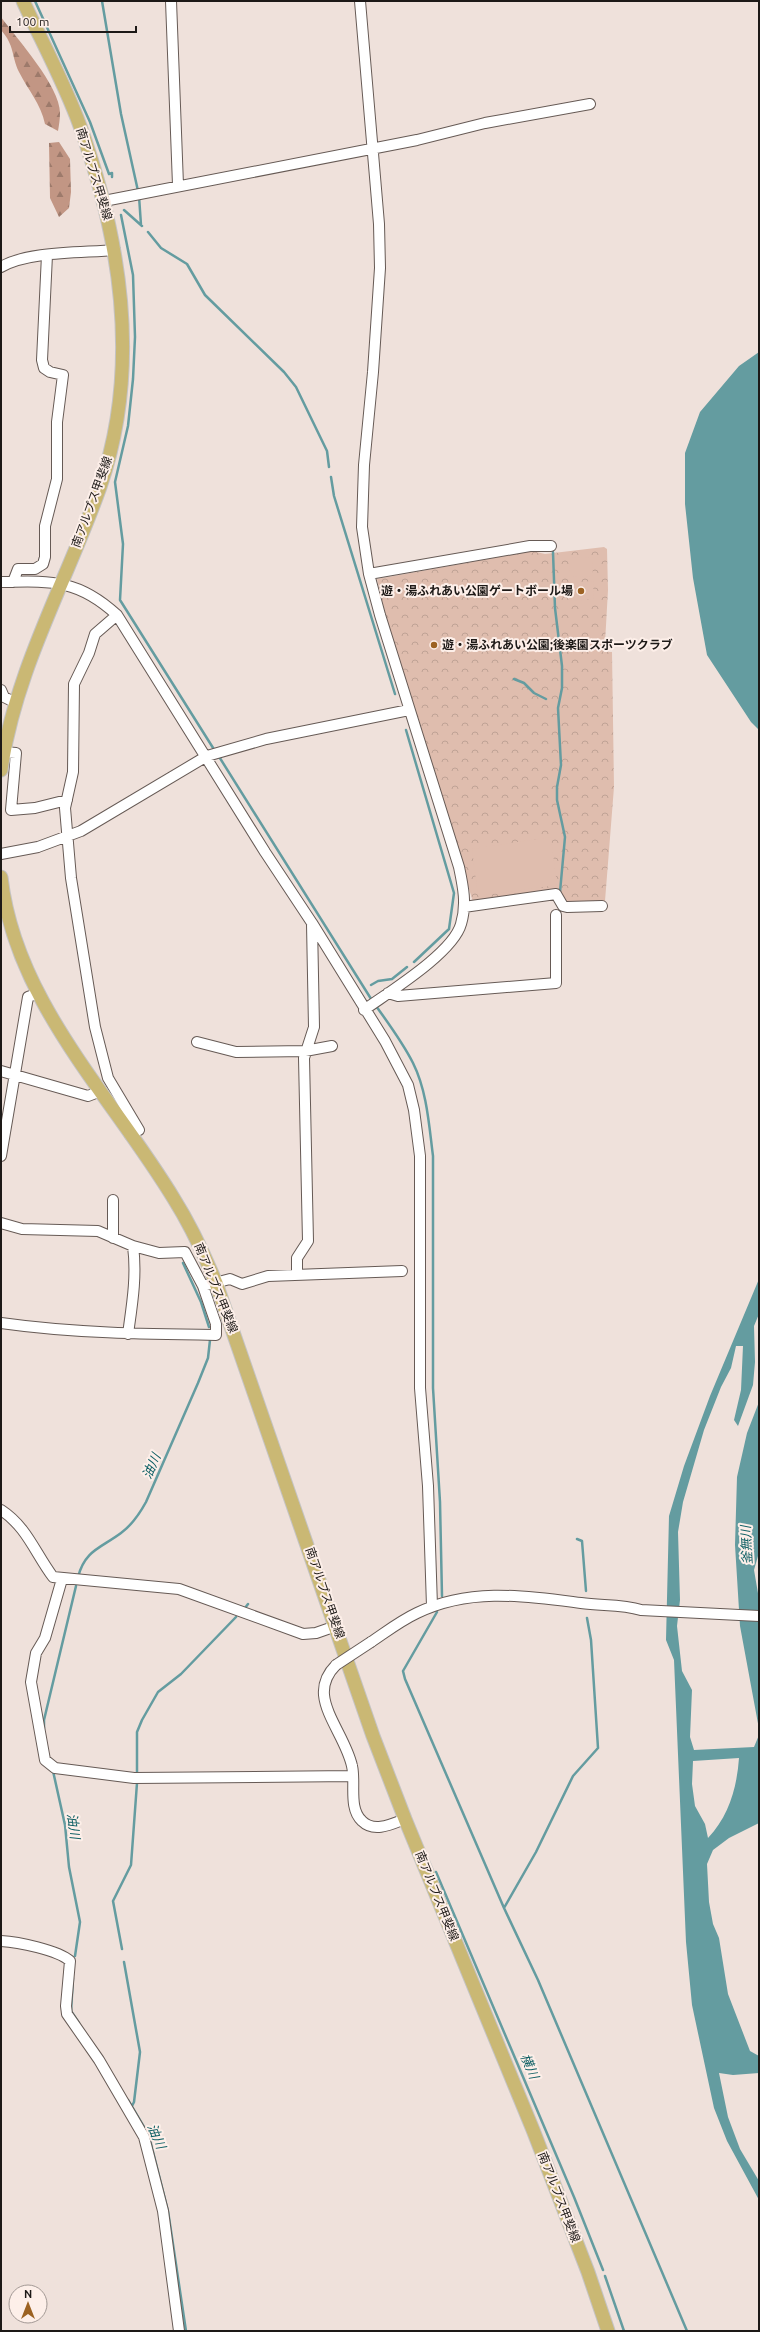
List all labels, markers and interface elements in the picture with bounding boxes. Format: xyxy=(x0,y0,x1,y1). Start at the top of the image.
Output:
scale bar xyxy=(10,8,136,34)
text: 100 m xyxy=(16,15,49,28)
street label: 南アルプス甲斐線 xyxy=(74,126,115,222)
street label: 南アルプス甲斐線 xyxy=(69,455,114,549)
place label: 遊・湯ふれあい公園ゲートボール場 xyxy=(381,584,573,597)
marker: 遊・湯ふれあい公園ゲートボール場 xyxy=(576,586,586,596)
place label: 遊・湯ふれあい公園;後楽園スポーツクラブ xyxy=(442,638,673,652)
marker: 遊・湯ふれあい公園;後楽園スポーツクラブ xyxy=(429,640,439,650)
street label: 南アルプス甲斐線 xyxy=(192,1241,240,1335)
water label: 油川 xyxy=(139,1449,163,1481)
water label: 釜無川 xyxy=(738,1523,754,1565)
street label: 南アルプス甲斐線 xyxy=(304,1545,347,1640)
water label: 油川 xyxy=(65,1812,83,1842)
street label: 南アルプス甲斐線 xyxy=(413,1849,461,1943)
water label: 横川 xyxy=(518,2051,542,2083)
water label: 油川 xyxy=(145,2121,169,2153)
street label: 南アルプス甲斐線 xyxy=(536,2150,583,2244)
north arrow xyxy=(8,2284,48,2324)
text: N xyxy=(24,2288,32,2300)

